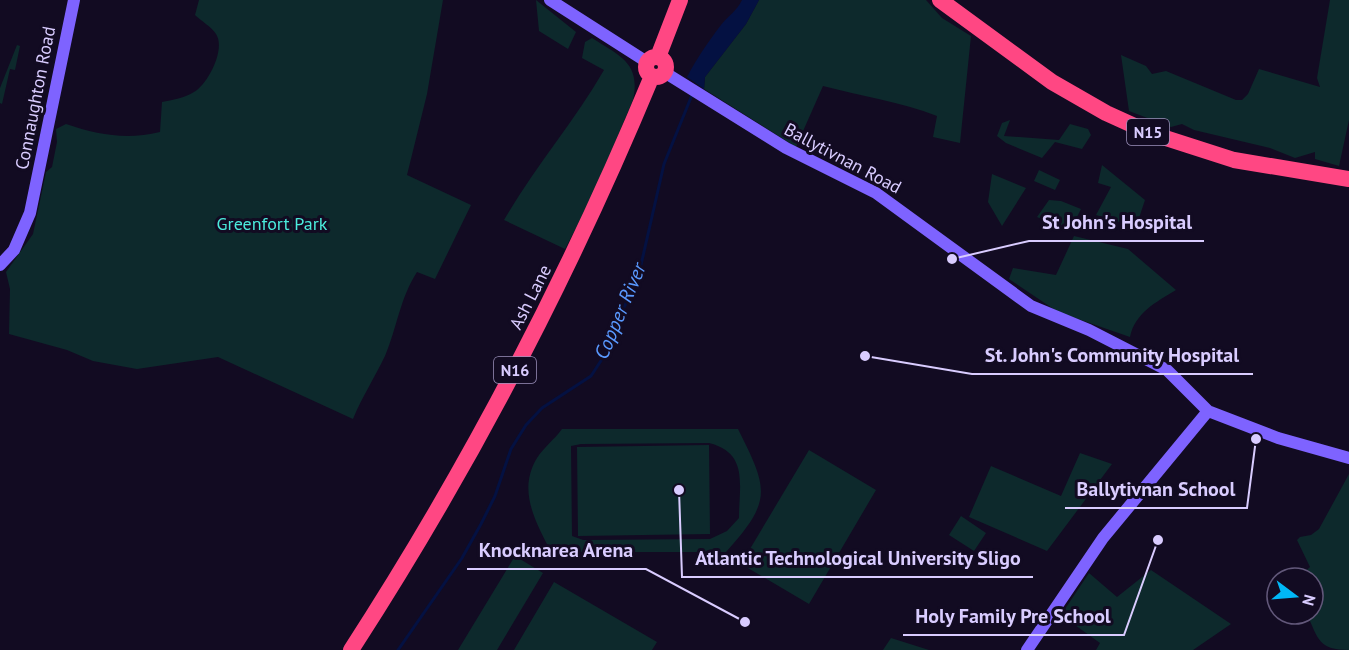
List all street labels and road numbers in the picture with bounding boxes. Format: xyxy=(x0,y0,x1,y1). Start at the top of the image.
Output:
street label: Connaughton Road xyxy=(10,24,60,172)
street label: Ballytivnan Road xyxy=(780,117,906,199)
road number: N15 xyxy=(1127,119,1169,145)
street label: Ash Lane xyxy=(504,261,556,333)
road number: N16 xyxy=(494,357,536,383)

